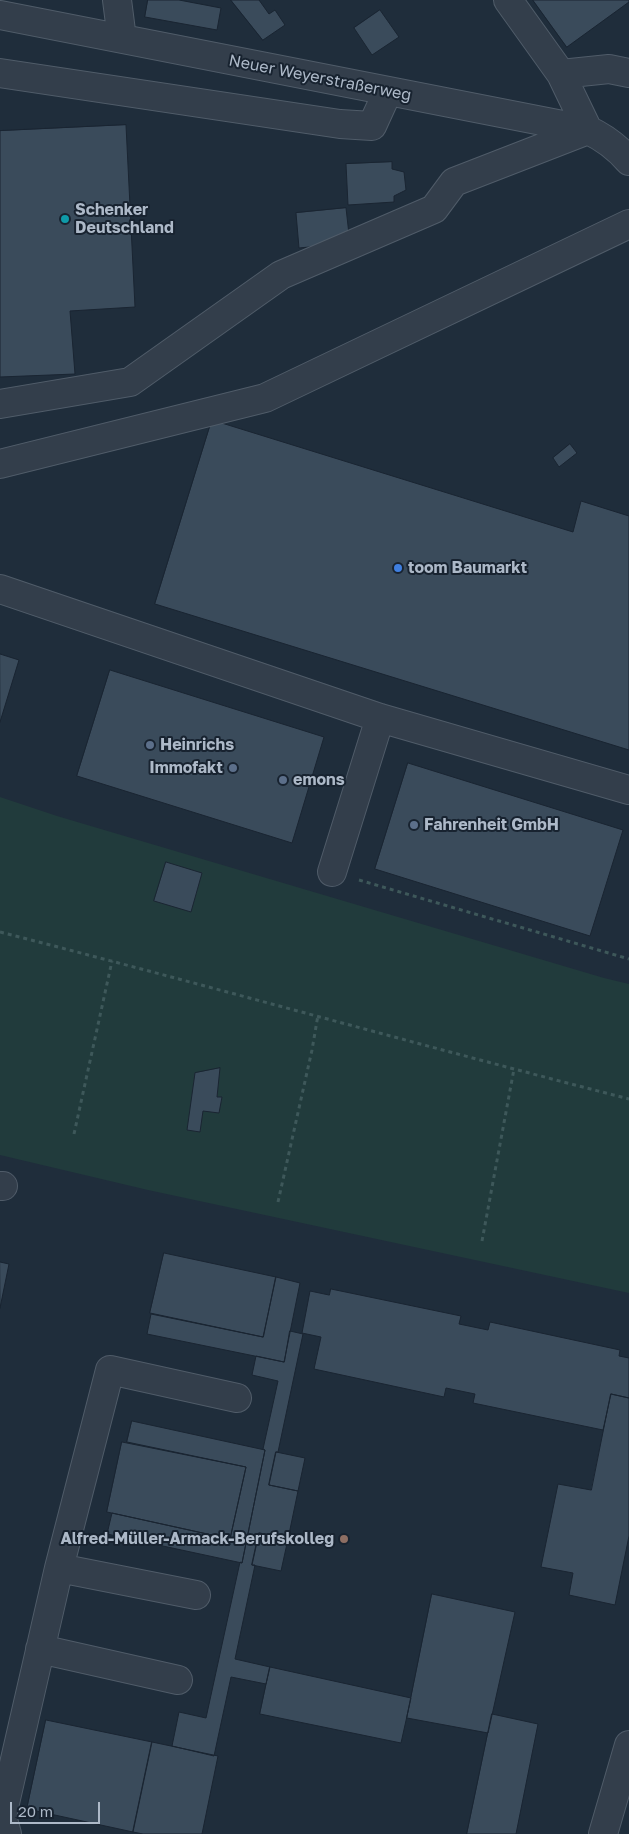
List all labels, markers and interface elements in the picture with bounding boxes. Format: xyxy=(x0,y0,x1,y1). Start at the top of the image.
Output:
street label: Neuer Weyerstraßerweg xyxy=(227,51,413,105)
place label: Schenker Deutschland xyxy=(75,200,174,238)
marker: Schenker Deutschland xyxy=(59,213,71,225)
place label: toom Baumarkt xyxy=(408,558,527,578)
marker: toom Baumarkt xyxy=(392,562,404,574)
place label: Heinrichs xyxy=(160,735,234,755)
marker: Heinrichs xyxy=(144,739,156,751)
place label: Immofakt xyxy=(149,758,223,778)
marker: Immofakt xyxy=(227,762,239,774)
place label: emons xyxy=(293,770,345,790)
marker: emons xyxy=(277,774,289,786)
place label: Fahrenheit GmbH xyxy=(424,815,559,835)
marker: Fahrenheit GmbH xyxy=(408,819,420,831)
place label: Alfred-Müller-Armack-Berufskolleg xyxy=(61,1529,334,1549)
marker: Alfred-Müller-Armack-Berufskolleg xyxy=(338,1533,350,1545)
scale bar xyxy=(12,1792,102,1824)
text: 20 m xyxy=(18,1802,53,1820)

